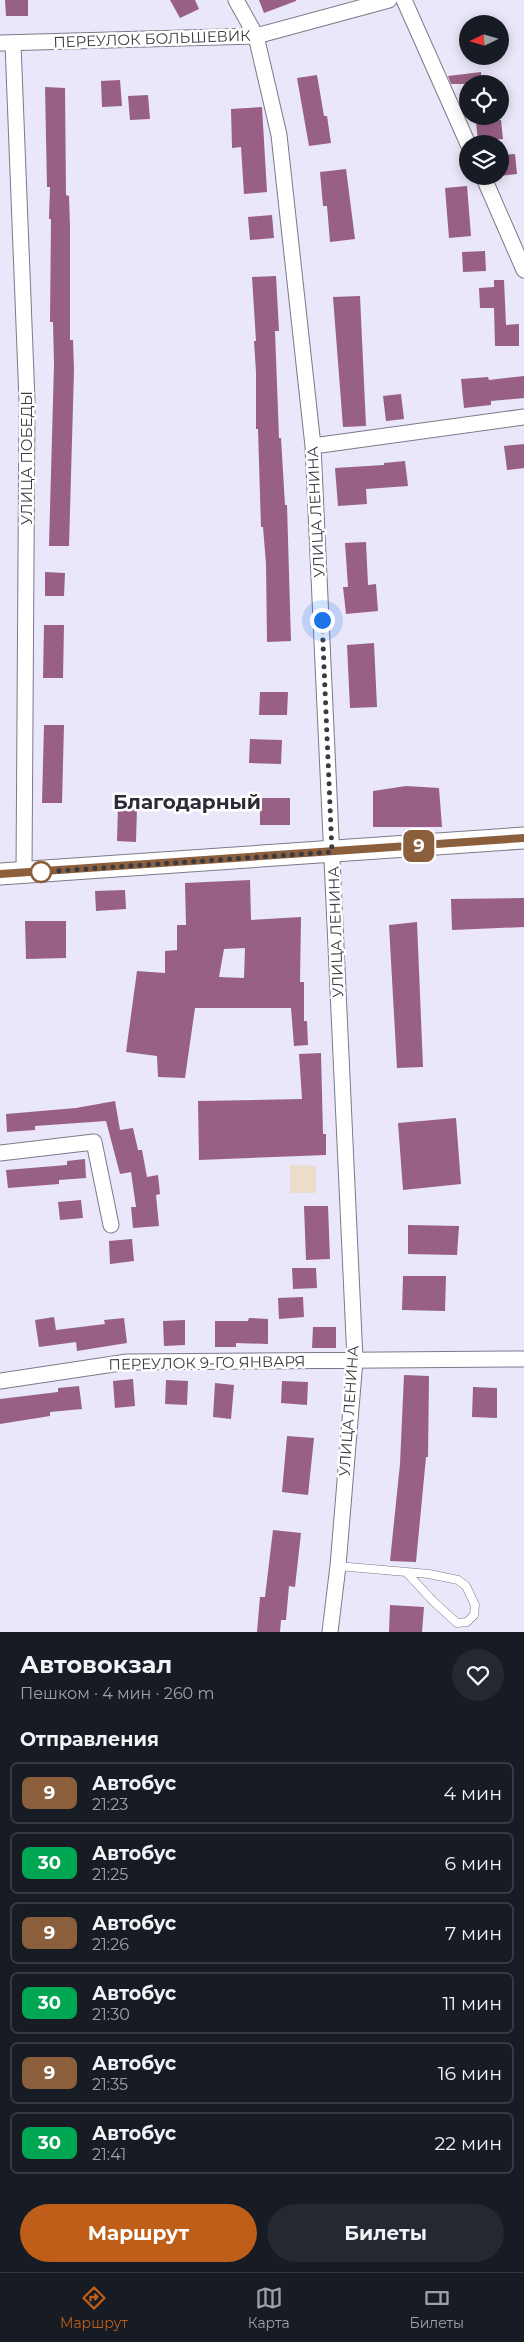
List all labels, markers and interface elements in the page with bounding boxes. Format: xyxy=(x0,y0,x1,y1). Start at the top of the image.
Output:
north arrow xyxy=(459,15,509,65)
map controls xyxy=(459,15,509,185)
street label: ПЕРЕУЛОК БОЛЬШЕВИК xyxy=(53,26,252,51)
button: locate xyxy=(459,75,509,125)
button: layers xyxy=(459,135,509,185)
street label: УЛИЦА ПОБЕДЫ xyxy=(17,391,36,525)
street label: УЛИЦА ЛЕНИНА xyxy=(303,446,328,578)
your location xyxy=(310,608,335,633)
district label: Благодарный xyxy=(113,790,261,814)
line badge: 9 xyxy=(403,830,435,862)
text: 9 xyxy=(413,835,425,857)
unlabelled marker xyxy=(30,861,52,883)
street label: УЛИЦА ЛЕНИНА xyxy=(324,866,347,998)
street label: УЛИЦА ЛЕНИНА xyxy=(334,1345,363,1477)
street label: ПЕРЕУЛОК 9-ГО ЯНВАРЯ xyxy=(108,1351,306,1374)
button: heart xyxy=(452,1649,504,1701)
text: Автовокзал xyxy=(20,1650,172,1679)
text: Пешком · 4 мин · 260 m xyxy=(20,1684,214,1703)
text: Отправления xyxy=(20,1728,159,1751)
text: Автобус xyxy=(92,1772,176,1795)
text: 9 xyxy=(44,1782,55,1804)
text: 4 мин xyxy=(444,1782,502,1805)
text: 21:23 xyxy=(92,1795,128,1814)
text: Автобус xyxy=(92,1842,176,1865)
text: 30 xyxy=(38,1852,61,1874)
text: 6 мин xyxy=(445,1852,502,1875)
text: 21:25 xyxy=(92,1865,128,1884)
text: Автобус xyxy=(92,1912,176,1935)
text: 9 xyxy=(44,1922,55,1944)
text: 7 мин xyxy=(445,1922,502,1945)
text: 21:26 xyxy=(92,1935,129,1954)
text: Автобус xyxy=(92,1982,176,2005)
text: 30 xyxy=(38,1992,61,2014)
text: 11 мин xyxy=(442,1992,502,2015)
text: 21:30 xyxy=(92,2005,130,2024)
text: Автобус xyxy=(92,2052,176,2075)
text: 9 xyxy=(44,2062,55,2084)
text: 16 мин xyxy=(438,2062,502,2085)
text: 21:35 xyxy=(92,2075,128,2094)
text: Автобус xyxy=(92,2122,176,2145)
text: 30 xyxy=(38,2132,61,2154)
text: 22 мин xyxy=(435,2132,502,2155)
text: 21:41 xyxy=(92,2145,126,2164)
button: Маршрут xyxy=(20,2204,257,2262)
button: Билеты xyxy=(267,2204,504,2262)
tab: Маршрут xyxy=(60,2284,128,2332)
tab: Карта xyxy=(248,2284,290,2332)
tab: Билеты xyxy=(409,2284,464,2332)

